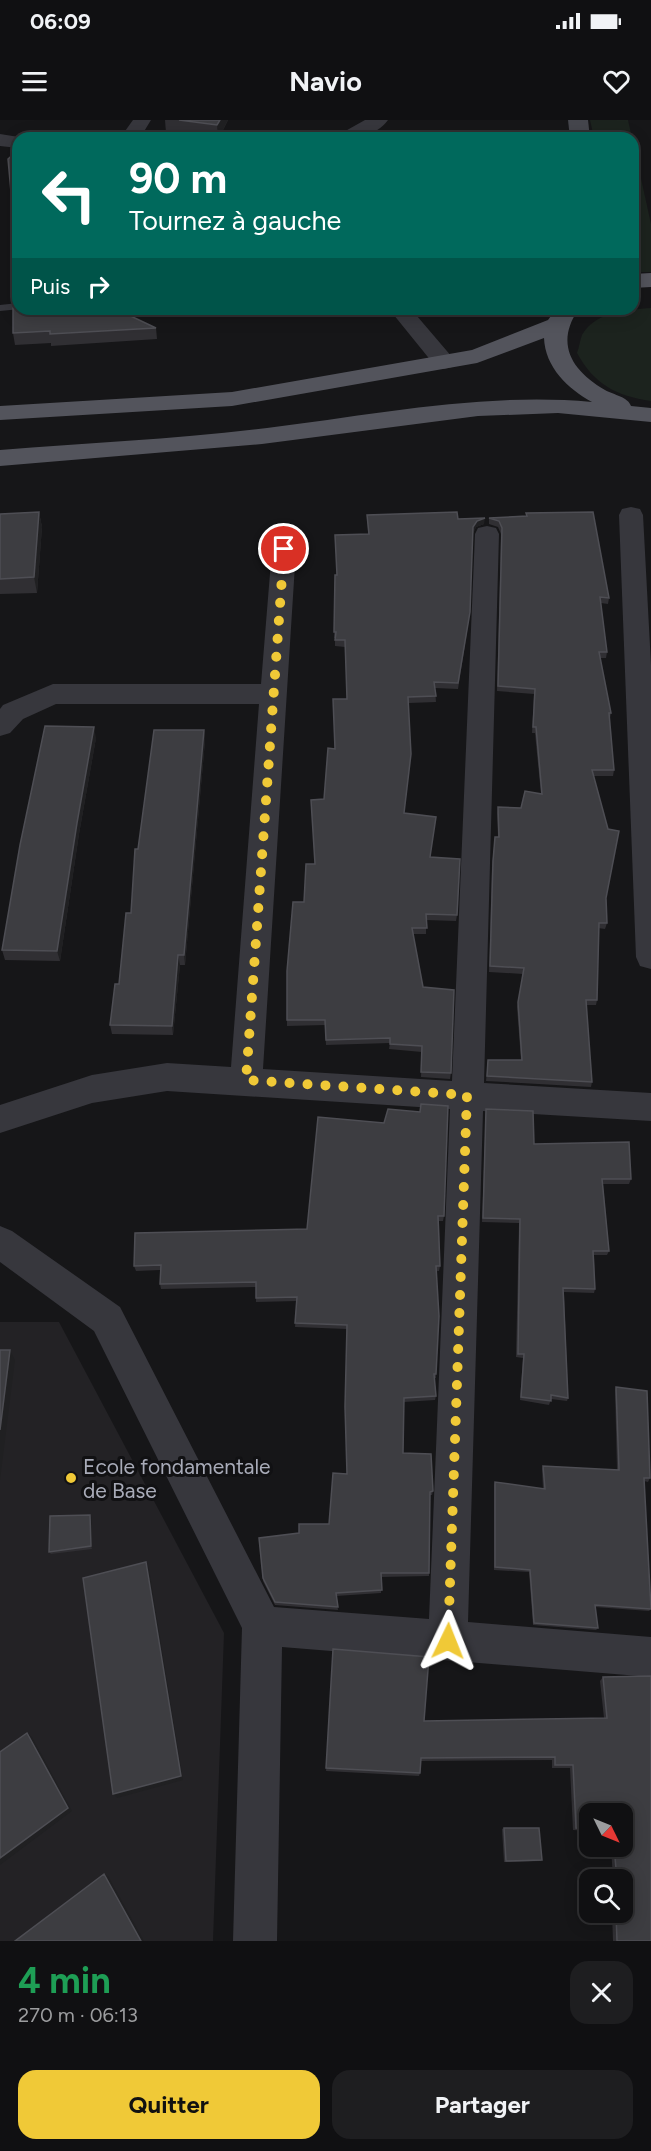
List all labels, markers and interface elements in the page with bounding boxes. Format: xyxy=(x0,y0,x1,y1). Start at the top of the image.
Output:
text: 06:09 xyxy=(30,8,91,35)
icon: menu xyxy=(18,65,51,98)
text: Navio xyxy=(289,65,362,98)
icon: heart xyxy=(600,65,633,98)
text: 90 m xyxy=(129,153,227,204)
icon: left xyxy=(30,156,108,234)
text: Tournez à gauche xyxy=(129,204,341,237)
icon: right xyxy=(82,270,115,303)
text: Puis xyxy=(30,273,70,300)
pin xyxy=(258,523,309,574)
icon: arrive xyxy=(267,532,300,565)
place label: Ecole fondamentale de Base xyxy=(83,1454,271,1503)
marker: Ecole fondamentale de Base xyxy=(64,1471,78,1485)
position arrow xyxy=(416,1609,480,1673)
north arrow xyxy=(579,1803,633,1857)
map controls xyxy=(579,1803,633,1923)
button: search xyxy=(579,1869,633,1923)
text: 4 min xyxy=(18,1959,111,2002)
button: close xyxy=(570,1961,633,2024)
text: 270 m · 06:13 xyxy=(18,2003,138,2027)
button: Quitter xyxy=(18,2070,320,2139)
button: Partager xyxy=(332,2070,633,2139)

